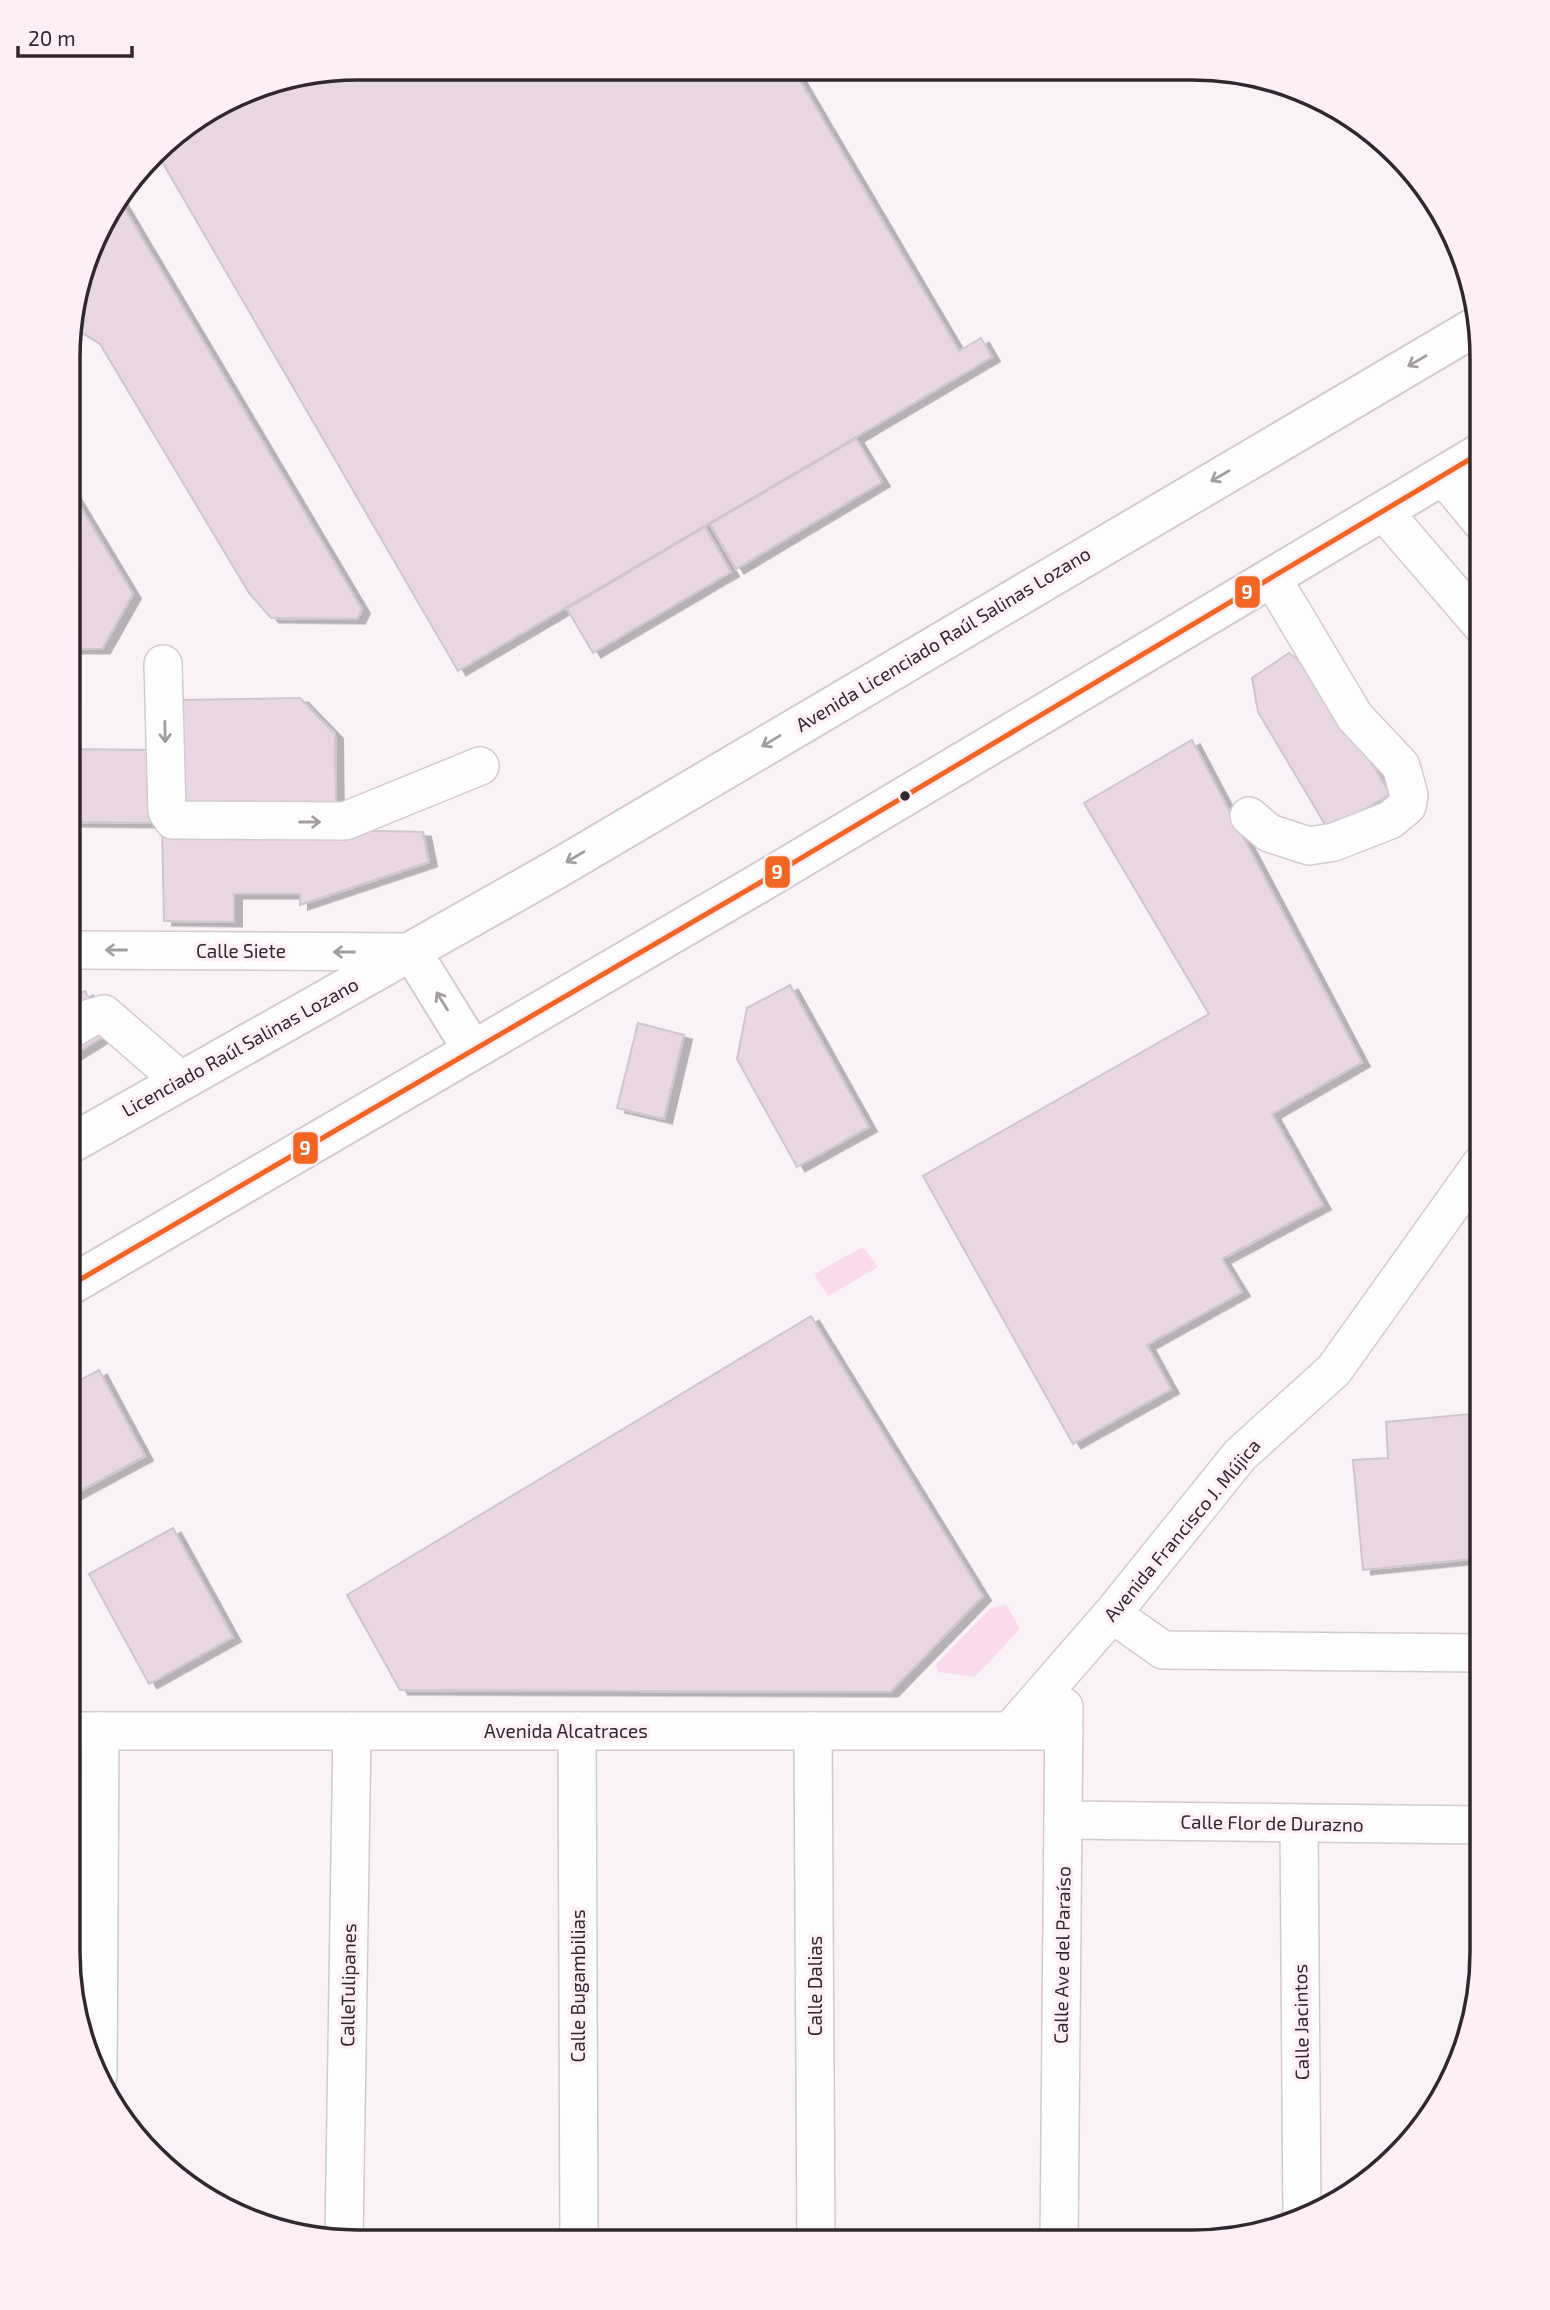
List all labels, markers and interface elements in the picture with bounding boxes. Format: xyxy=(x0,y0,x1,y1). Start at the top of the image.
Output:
scale bar xyxy=(18,14,131,58)
text: 20 m xyxy=(28,25,76,50)
one-way arrow xyxy=(1407,354,1427,368)
one-way arrow xyxy=(1210,469,1230,483)
street label: Avenida Licenciado Raúl Salinas Lozano xyxy=(791,541,1094,736)
line badge: 9 xyxy=(1234,575,1261,609)
text: 9 xyxy=(1241,580,1253,603)
one-way arrow xyxy=(158,720,172,743)
one-way arrow xyxy=(761,734,781,748)
unlabelled marker xyxy=(898,789,912,803)
one-way arrow xyxy=(298,815,321,829)
one-way arrow xyxy=(566,851,586,865)
line badge: 9 xyxy=(764,855,791,889)
text: 9 xyxy=(771,860,783,883)
street label: Calle Siete xyxy=(196,939,286,962)
one-way arrow xyxy=(105,943,128,957)
one-way arrow xyxy=(332,945,355,959)
street label: Licenciado Raúl Salinas Lozano xyxy=(117,972,362,1121)
one-way arrow xyxy=(434,991,448,1011)
line badge: 9 xyxy=(292,1131,319,1165)
text: 9 xyxy=(299,1136,311,1159)
street label: Avenida Francisco J. Mújica xyxy=(1099,1434,1265,1626)
street label: Avenida Alcatraces xyxy=(484,1719,648,1742)
street label: Calle Flor de Durazno xyxy=(1180,1809,1364,1836)
street label: Calle Ave del Paraíso xyxy=(1048,1866,1075,2044)
street label: Calle Bugambilias xyxy=(566,1909,589,2063)
street label: CalleTulipanes xyxy=(335,1923,360,2047)
street label: Calle Dalias xyxy=(803,1936,826,2036)
street label: Calle Jacintos xyxy=(1288,1964,1313,2080)

